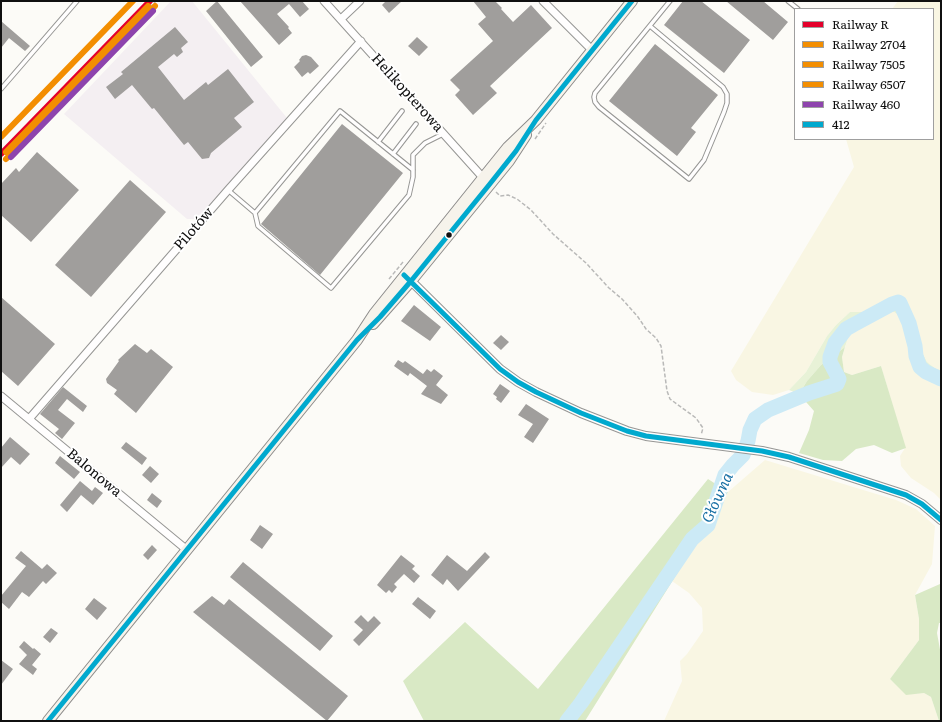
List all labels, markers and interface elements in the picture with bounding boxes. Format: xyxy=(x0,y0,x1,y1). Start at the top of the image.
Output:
legend xyxy=(794,8,934,140)
text: Railway R xyxy=(832,15,889,33)
text: Railway 2704 xyxy=(832,35,906,53)
street label: Helikopterowa xyxy=(367,50,447,136)
text: Railway 7505 xyxy=(832,55,905,73)
text: Railway 6507 xyxy=(832,75,906,93)
text: Railway 460 xyxy=(832,95,900,113)
text: 412 xyxy=(832,115,850,133)
street label: Pilotów xyxy=(171,204,217,254)
unlabelled marker xyxy=(444,230,454,240)
street label: Balonowa xyxy=(63,445,125,501)
water label: Główna xyxy=(699,470,737,526)

